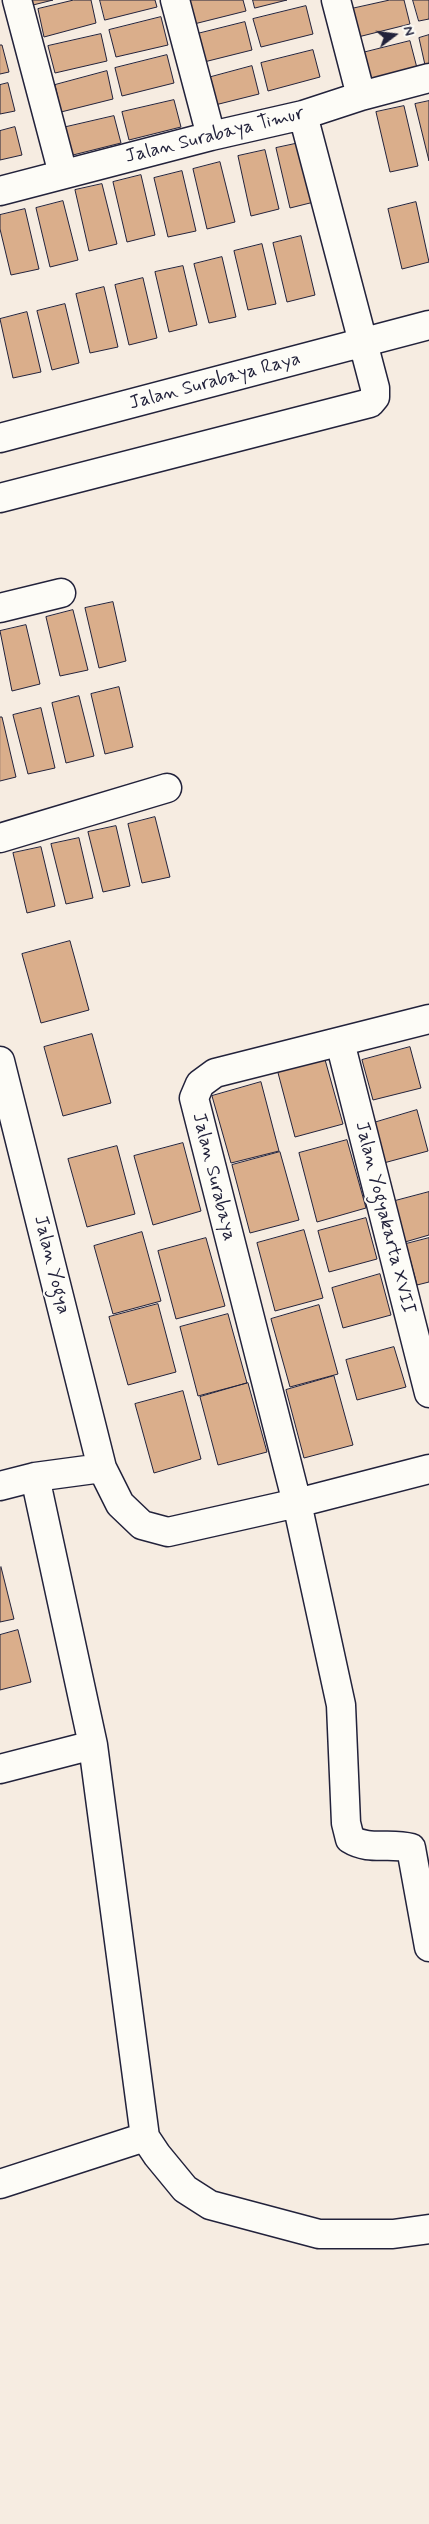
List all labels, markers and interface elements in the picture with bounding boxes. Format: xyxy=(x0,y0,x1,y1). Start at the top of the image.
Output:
north arrow xyxy=(369,10,419,60)
text: N xyxy=(399,24,418,38)
street label: Jalan Surabaya Timur xyxy=(123,103,307,169)
street label: Jalan Surabaya Raya xyxy=(127,348,303,416)
street label: Jalan Surabaya xyxy=(186,1111,240,1243)
street label: Jalan Yogyakarta XVII xyxy=(349,1119,419,1317)
street label: Jalan Yogya xyxy=(28,1213,74,1317)

